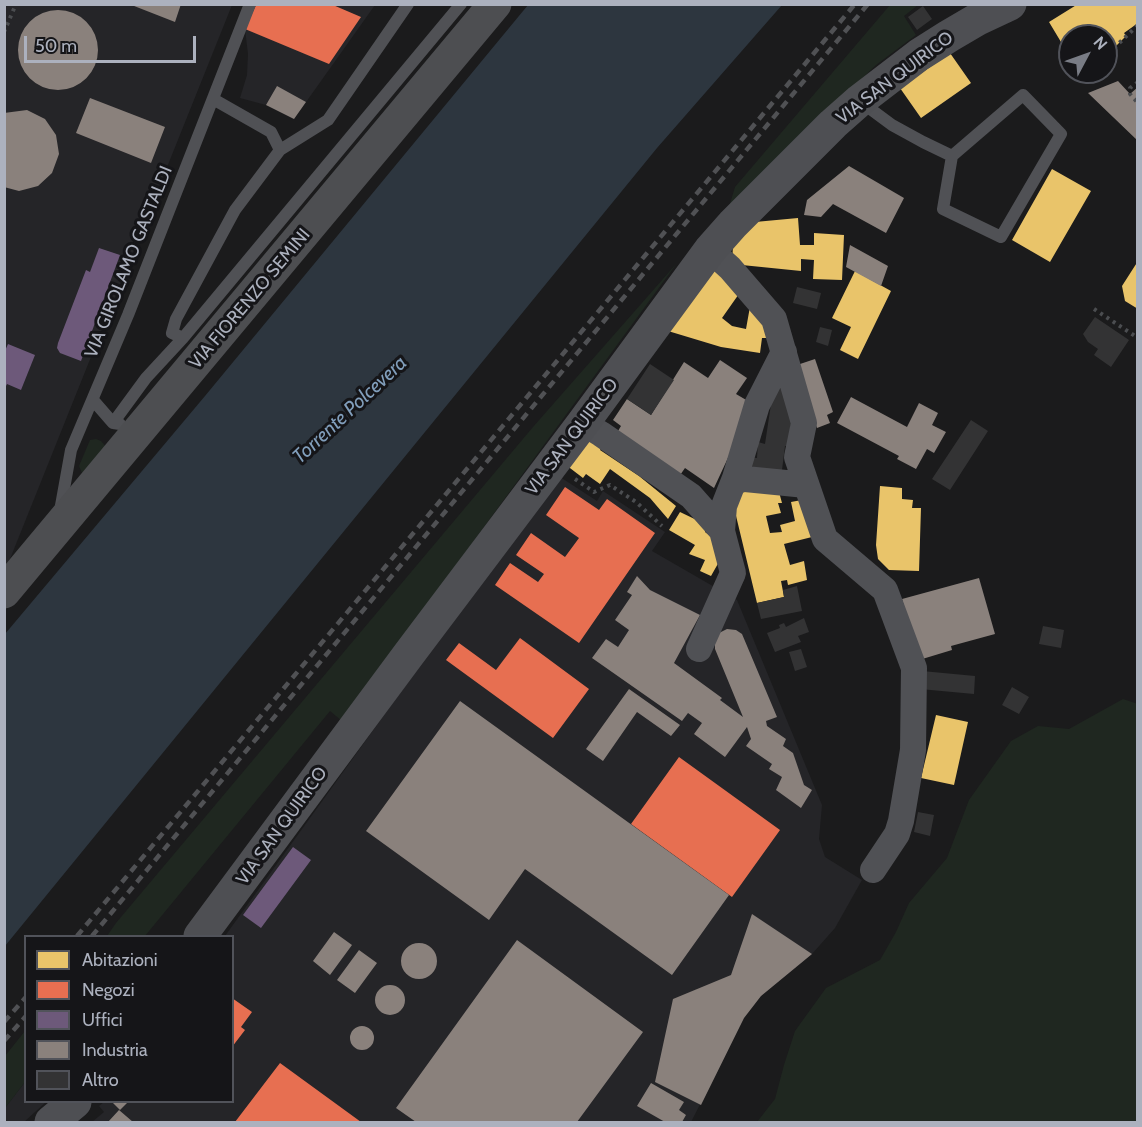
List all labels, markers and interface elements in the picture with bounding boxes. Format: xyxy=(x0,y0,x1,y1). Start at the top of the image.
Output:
scale bar xyxy=(27,24,200,62)
north arrow xyxy=(1058,24,1118,84)
street label: VIA SAN QUIRICO xyxy=(832,27,958,129)
text: N xyxy=(1090,33,1111,54)
text: 50 m xyxy=(35,35,77,57)
street label: VIA GIROLAMO GASTALDI xyxy=(81,163,177,361)
street label: VIA FIORENZO SEMINI xyxy=(185,224,315,374)
water label: Torrente Polcevera xyxy=(288,351,412,469)
street label: VIA SAN QUIRICO xyxy=(521,374,623,500)
street label: VIA SAN QUIRICO xyxy=(232,763,332,889)
legend xyxy=(24,935,234,1103)
text: Abitazioni xyxy=(82,949,158,971)
text: Negozi xyxy=(82,979,135,1001)
text: Uffici xyxy=(82,1009,123,1031)
text: Industria xyxy=(82,1039,148,1061)
text: Altro xyxy=(82,1069,119,1091)

